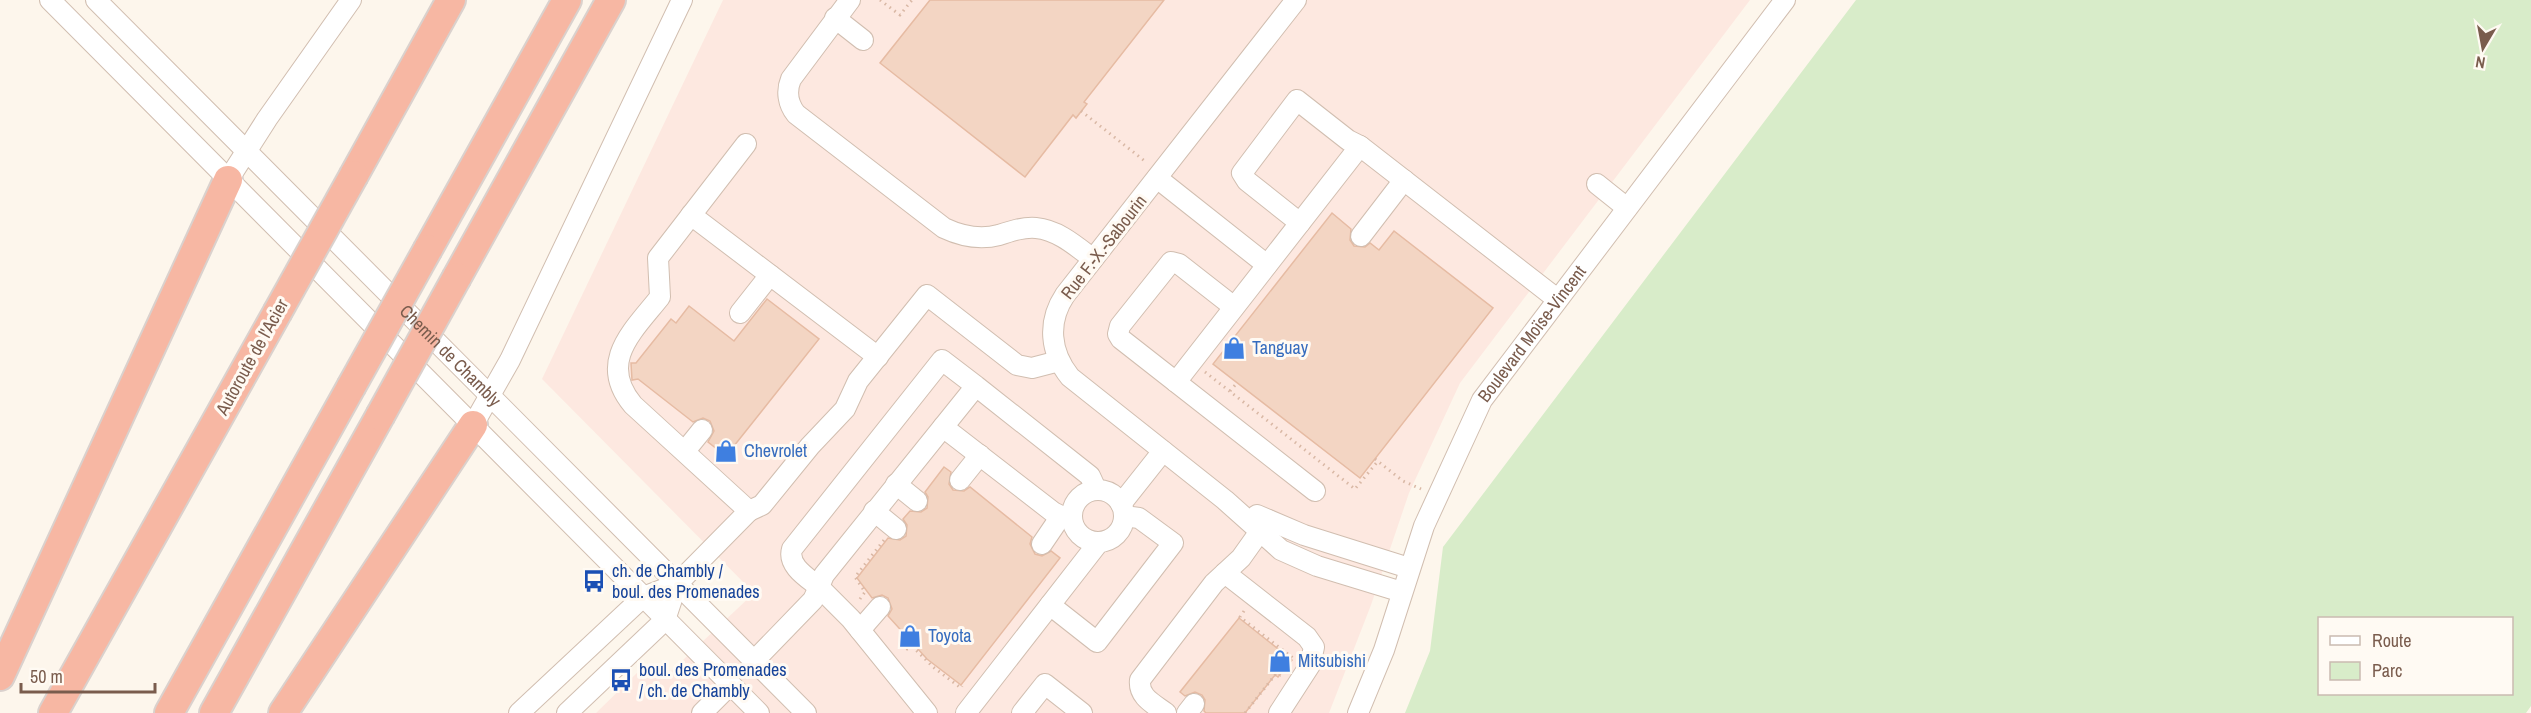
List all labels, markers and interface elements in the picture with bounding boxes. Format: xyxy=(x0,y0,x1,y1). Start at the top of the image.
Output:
north arrow xyxy=(2453,18,2513,78)
text: N xyxy=(2474,51,2487,74)
street label: Rue F.-X.-Sabourin xyxy=(1055,189,1152,304)
street label: Boulevard Moïse-Vincent xyxy=(1472,260,1592,407)
street label: Autoroute de l'Acier xyxy=(209,294,294,420)
street label: Chemin de Chambly xyxy=(394,299,507,412)
shop icon: Tanguay xyxy=(1221,335,1247,361)
place label: Tanguay xyxy=(1252,335,1309,360)
shop icon: Chevrolet xyxy=(713,438,739,464)
place label: Chevrolet xyxy=(744,438,807,463)
place label: ch. de Chambly / boul. des Promenades xyxy=(612,558,760,604)
bus stop icon: ch. de Chambly / boul. des Promenades xyxy=(581,568,607,594)
legend xyxy=(2318,617,2513,695)
shop icon: Toyota xyxy=(897,623,923,649)
place label: Toyota xyxy=(928,623,972,648)
text: Route xyxy=(2372,628,2411,653)
shop icon: Mitsubishi xyxy=(1267,648,1293,674)
place label: Mitsubishi xyxy=(1298,648,1366,673)
scale bar xyxy=(21,656,154,694)
place label: boul. des Promenades / ch. de Chambly xyxy=(639,657,787,703)
text: Parc xyxy=(2372,658,2402,683)
text: 50 m xyxy=(30,664,63,689)
bus stop icon: boul. des Promenades / ch. de Chambly xyxy=(608,667,634,693)

